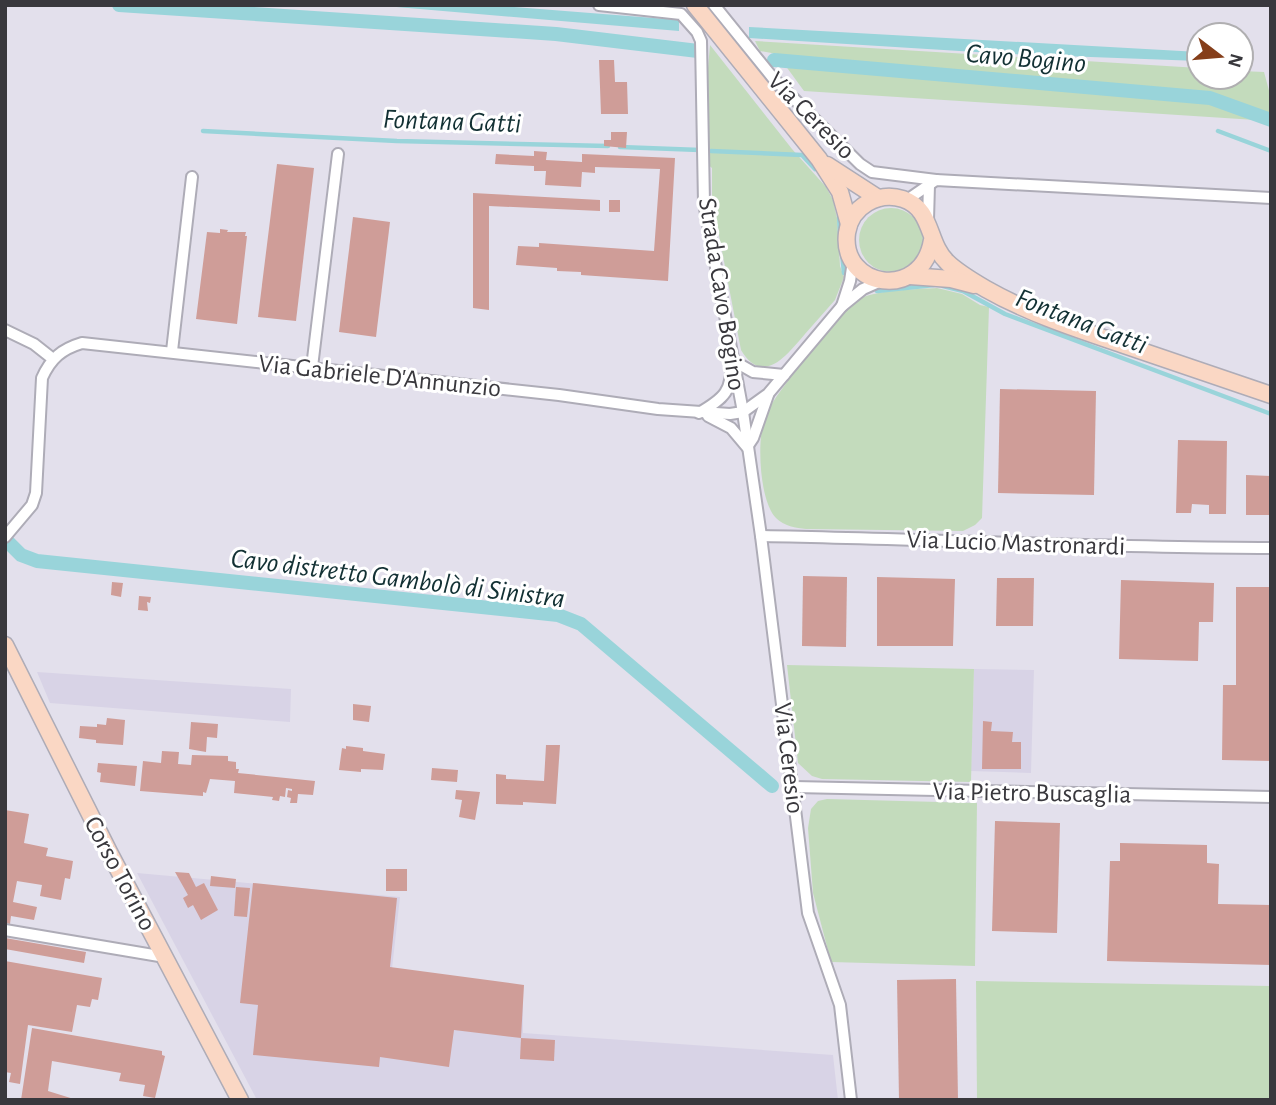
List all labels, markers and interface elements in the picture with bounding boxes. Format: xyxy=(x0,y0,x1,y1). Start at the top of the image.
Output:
north arrow xyxy=(1185,21,1255,91)
water label: Cavo Bogino xyxy=(965,40,1087,78)
text: N xyxy=(1224,51,1246,69)
street label: Via Ceresio xyxy=(763,67,860,164)
water label: Fontana Gatti xyxy=(382,106,522,138)
street label: Strada Cavo Bogino xyxy=(694,196,750,392)
water label: Fontana Gatti xyxy=(1012,284,1151,360)
street label: Via Gabriele D'Annunzio xyxy=(257,350,502,402)
street label: Via Lucio Mastronardi xyxy=(906,526,1126,560)
water label: Cavo distretto Gambolò di Sinistra xyxy=(229,545,566,613)
street label: Via Ceresio xyxy=(769,701,809,815)
street label: Via Pietro Buscaglia xyxy=(932,778,1132,808)
street label: Corso Torino xyxy=(79,812,161,935)

